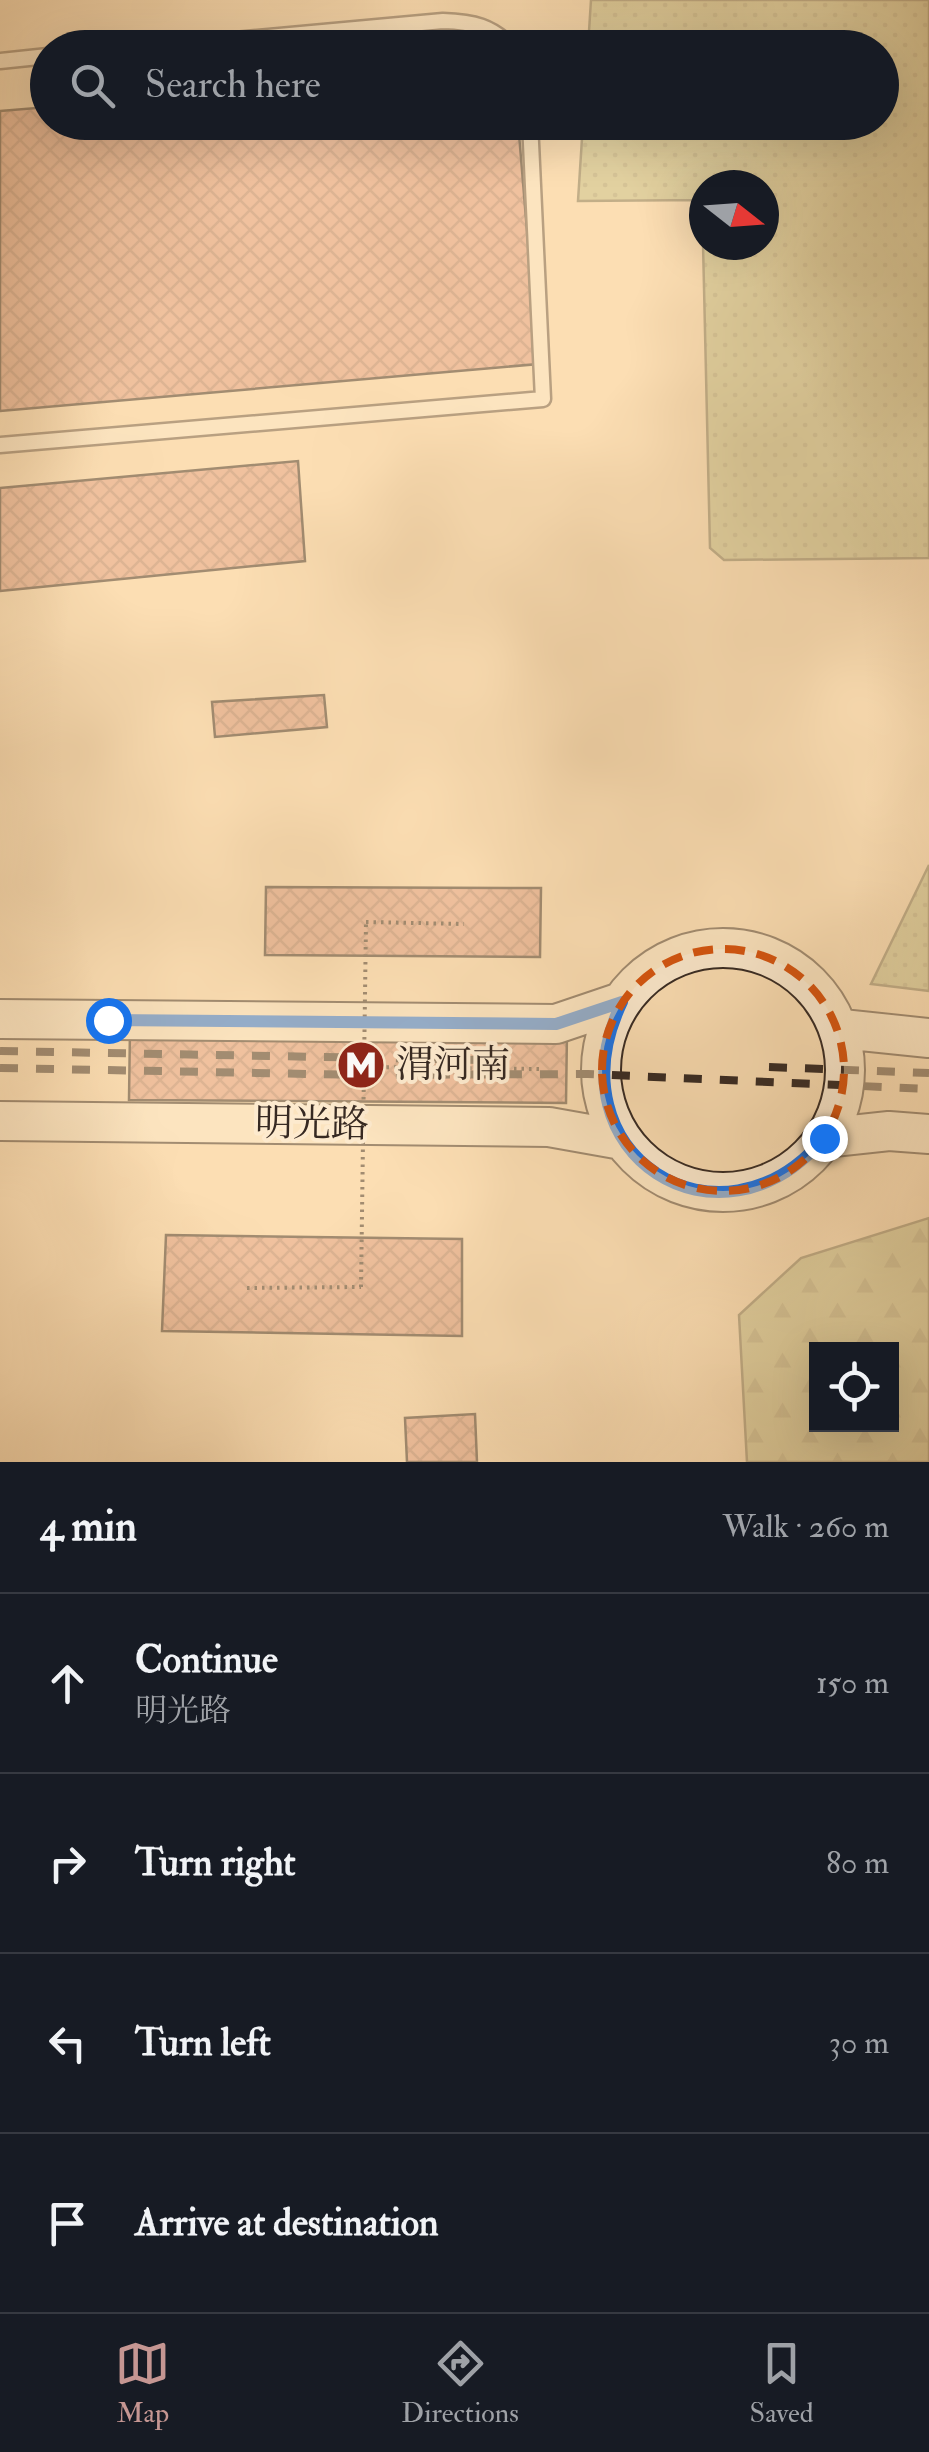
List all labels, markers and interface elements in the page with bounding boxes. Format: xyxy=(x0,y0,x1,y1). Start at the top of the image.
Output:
search box xyxy=(30,30,899,140)
icon: search xyxy=(65,58,120,113)
text: Search here xyxy=(145,61,321,109)
north arrow xyxy=(689,170,779,260)
route start xyxy=(86,998,132,1044)
metro station icon: 渭河南 xyxy=(335,1039,387,1091)
place label: 渭河南 xyxy=(396,1041,510,1089)
street label: 明光路 xyxy=(255,1099,369,1149)
route end xyxy=(802,1116,848,1162)
map controls xyxy=(809,1342,899,1432)
button: locate xyxy=(809,1342,899,1432)
text: 4 min xyxy=(40,1501,137,1553)
text: Walk · 260 m xyxy=(723,1507,889,1547)
text: Continue xyxy=(135,1636,278,1684)
icon: ahead xyxy=(40,1656,95,1711)
text: 150 m xyxy=(816,1663,889,1703)
text: 明光路 xyxy=(135,1691,231,1731)
icon: right xyxy=(40,1836,95,1891)
text: Turn right xyxy=(135,1839,296,1887)
text: 80 m xyxy=(826,1843,889,1883)
icon: left xyxy=(40,2016,95,2071)
text: Turn left xyxy=(135,2019,271,2067)
text: 30 m xyxy=(829,2023,889,2063)
icon: arrive xyxy=(40,2196,95,2251)
text: Arrive at destination xyxy=(135,2199,439,2247)
tab: Map xyxy=(115,2336,170,2431)
tab: Directions xyxy=(401,2336,519,2431)
tab: Saved xyxy=(750,2336,814,2431)

